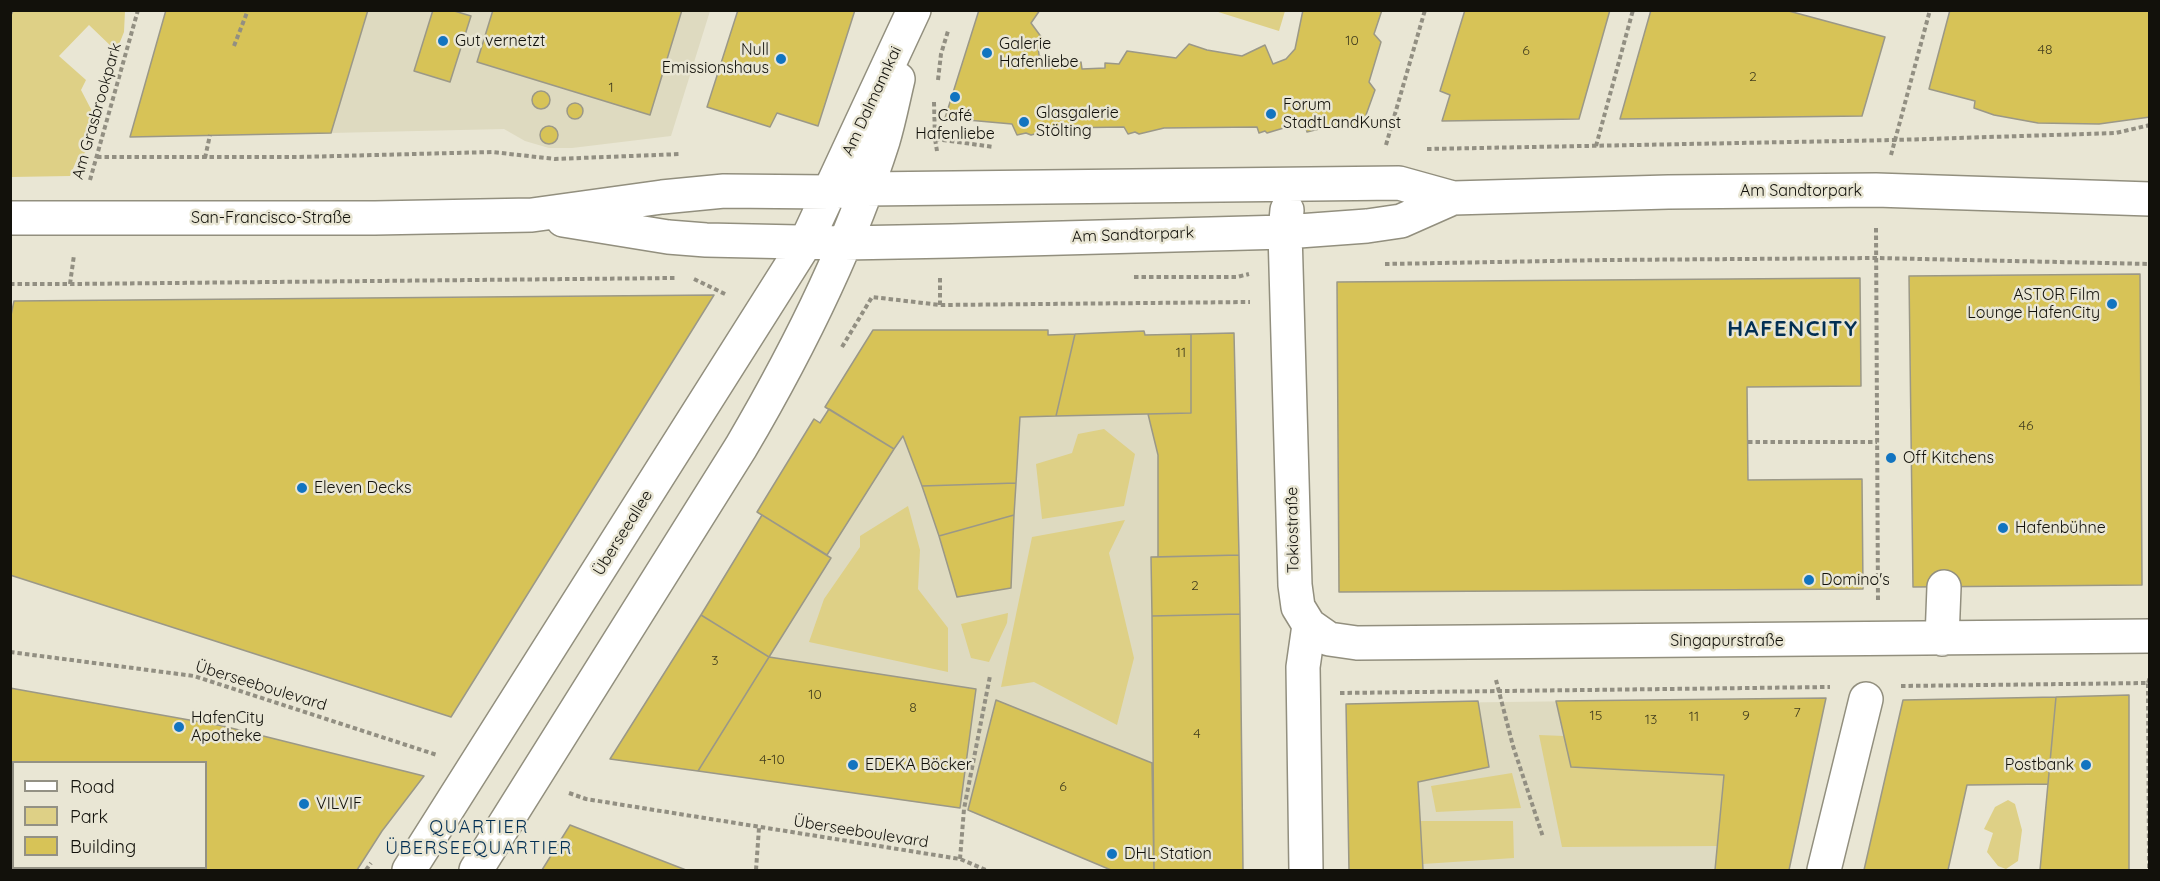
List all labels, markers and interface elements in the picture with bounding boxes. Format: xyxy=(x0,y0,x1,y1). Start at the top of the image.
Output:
place label: Gut vernetzt xyxy=(455,31,545,51)
house number: 10 xyxy=(1345,33,1359,49)
marker: Gut vernetzt xyxy=(436,34,450,48)
place label: Galerie Hafenliebe xyxy=(999,34,1079,72)
place label: Null Emissionshaus xyxy=(662,40,769,78)
street label: Am Grasbrookpark xyxy=(68,41,126,181)
house number: 48 xyxy=(2038,42,2052,58)
street label: Am Dalmannkai xyxy=(838,43,906,159)
house number: 6 xyxy=(1522,43,1530,59)
marker: Galerie Hafenliebe xyxy=(980,46,994,60)
marker: Null Emissionshaus xyxy=(774,52,788,66)
house number: 2 xyxy=(1749,69,1757,85)
house number: 1 xyxy=(608,80,614,96)
marker: Café Hafenliebe xyxy=(948,90,962,104)
place label: Forum StadtLandKunst xyxy=(1283,95,1401,133)
place label: Glasgalerie Stölting xyxy=(1036,103,1119,141)
place label: Café Hafenliebe xyxy=(915,106,995,144)
marker: Forum StadtLandKunst xyxy=(1264,107,1278,121)
marker: Glasgalerie Stölting xyxy=(1017,115,1031,129)
street label: Am Sandtorpark xyxy=(1740,181,1862,201)
street label: San-Francisco-Straße xyxy=(191,208,351,228)
street label: Am Sandtorpark xyxy=(1072,223,1194,247)
place label: ASTOR Film Lounge HafenCity xyxy=(1967,285,2100,323)
marker: ASTOR Film Lounge HafenCity xyxy=(2105,297,2119,311)
district label: HAFENCITY xyxy=(1727,316,1859,342)
house number: 11 xyxy=(1176,345,1186,361)
house number: 46 xyxy=(2019,418,2033,434)
place label: Off Kitchens xyxy=(1903,448,1994,468)
marker: Off Kitchens xyxy=(1884,451,1898,465)
place label: Eleven Decks xyxy=(314,478,412,498)
marker: Eleven Decks xyxy=(295,481,309,495)
street label: Überseeallee xyxy=(589,487,657,579)
street label: Tokiostraße xyxy=(1283,487,1303,573)
place label: Hafenbühne xyxy=(2015,518,2106,538)
marker: Hafenbühne xyxy=(1996,521,2010,535)
place label: Domino's xyxy=(1821,570,1890,590)
marker: Domino's xyxy=(1802,573,1816,587)
house number: 2 xyxy=(1191,578,1199,594)
street label: Singapurstraße xyxy=(1670,631,1784,651)
house number: 3 xyxy=(711,653,719,669)
street label: Überseeboulevard xyxy=(193,657,329,715)
house number: 10 xyxy=(808,687,822,703)
house number: 8 xyxy=(909,700,917,716)
house number: 7 xyxy=(1793,705,1801,721)
place label: HafenCity Apotheke xyxy=(191,708,264,746)
house number: 15 xyxy=(1590,708,1602,724)
house number: 9 xyxy=(1742,708,1750,724)
house number: 11 xyxy=(1689,709,1699,725)
house number: 13 xyxy=(1645,712,1657,728)
marker: HafenCity Apotheke xyxy=(172,720,186,734)
house number: 4 xyxy=(1193,726,1201,742)
house number: 4-10 xyxy=(759,752,785,768)
place label: EDEKA Böcker xyxy=(865,755,972,775)
place label: Postbank xyxy=(2005,755,2074,775)
marker: EDEKA Böcker xyxy=(846,758,860,772)
marker: Postbank xyxy=(2079,758,2093,772)
legend xyxy=(12,761,207,869)
text: Road xyxy=(70,775,115,798)
house number: 6 xyxy=(1059,779,1067,795)
place label: VILVIF xyxy=(316,794,362,814)
marker: VILVIF xyxy=(297,797,311,811)
text: Park xyxy=(70,805,108,828)
street label: Überseeboulevard xyxy=(792,812,930,852)
district label: QUARTIER ÜBERSEEQUARTIER xyxy=(385,817,573,860)
text: Building xyxy=(70,835,136,858)
place label: DHL Station xyxy=(1124,844,1212,864)
marker: DHL Station xyxy=(1105,847,1119,861)

